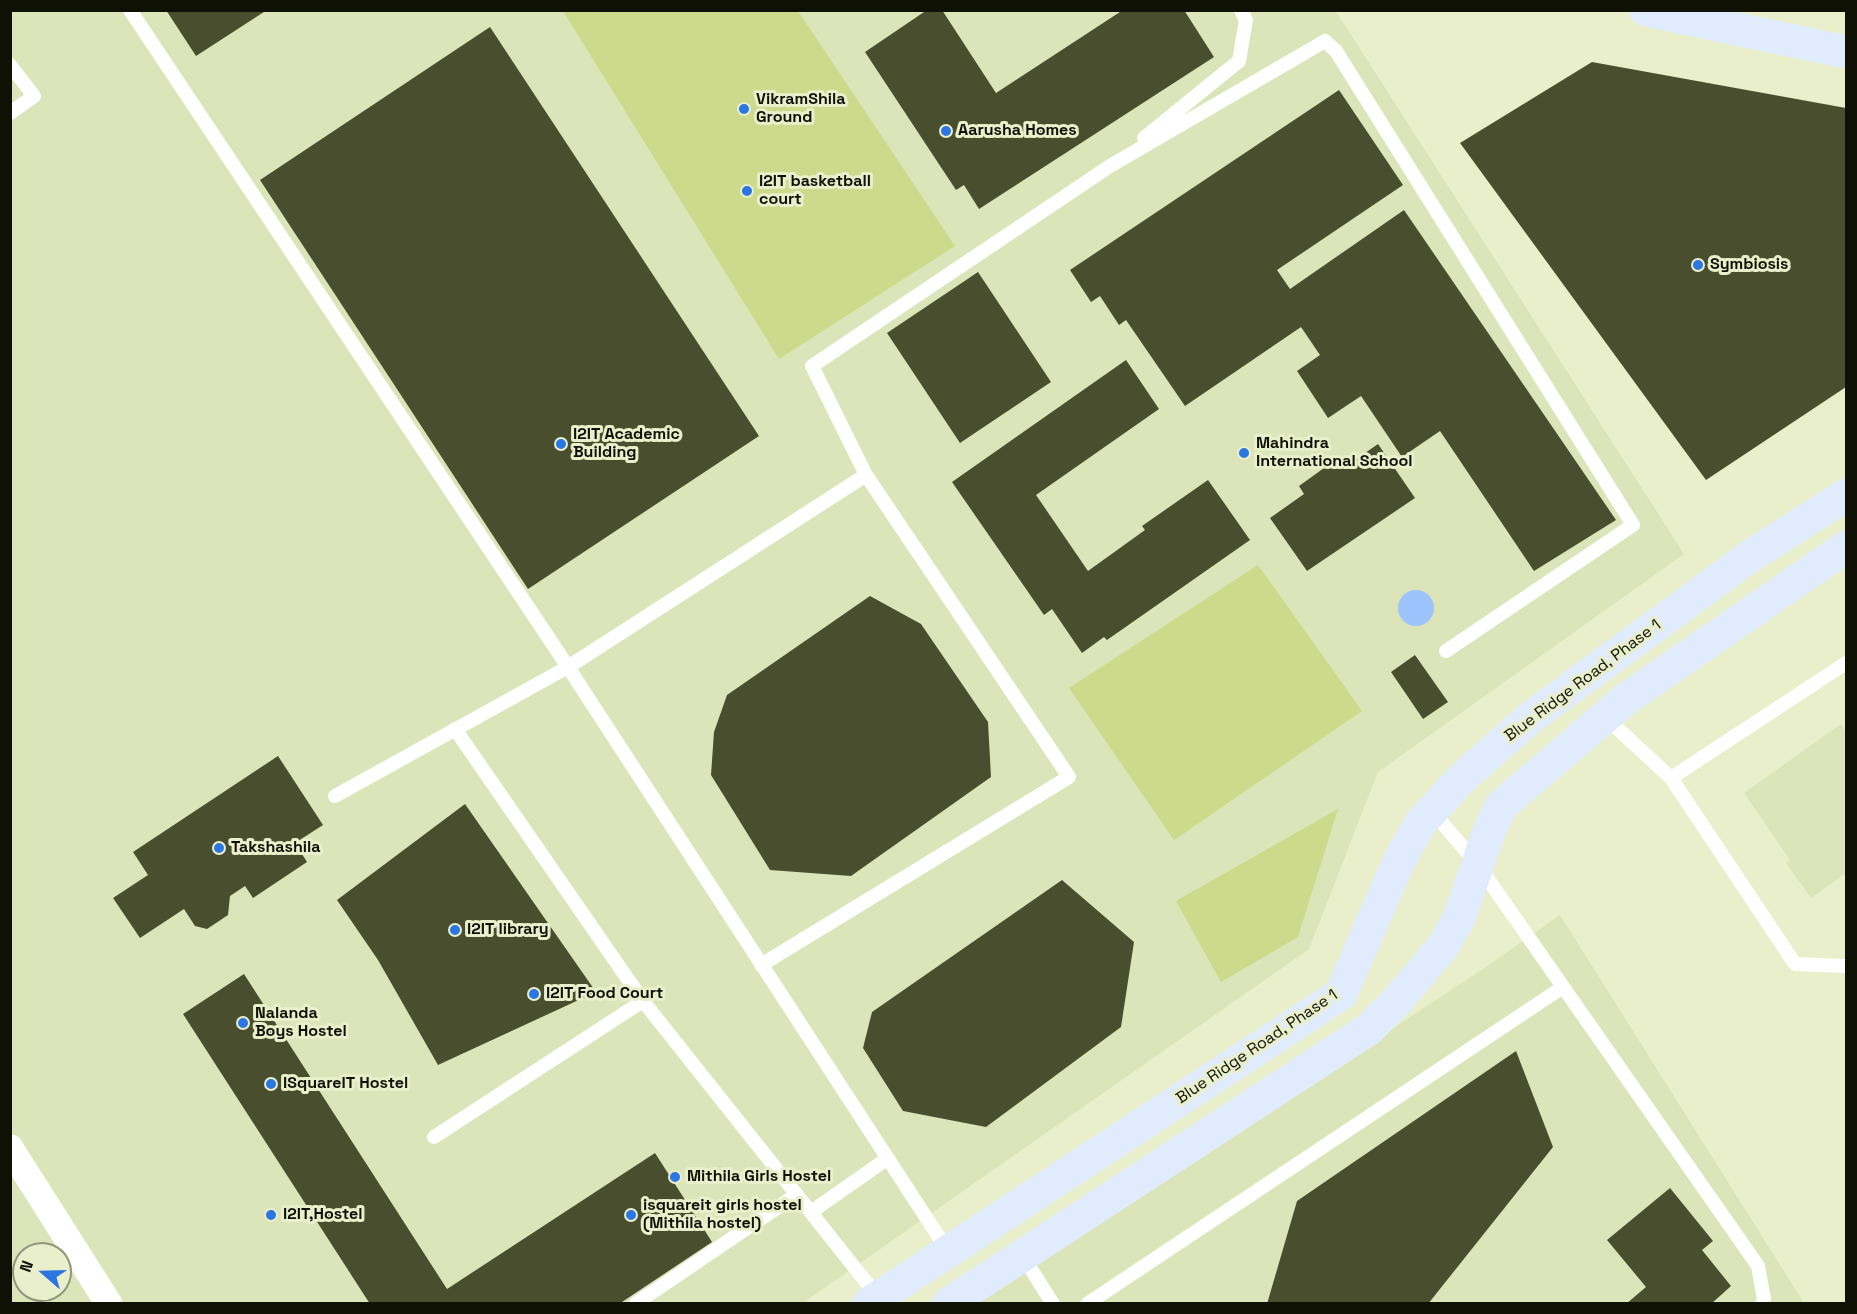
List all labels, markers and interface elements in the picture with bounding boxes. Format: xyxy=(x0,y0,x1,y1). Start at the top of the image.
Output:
place label: VikramShila Ground xyxy=(756,90,846,128)
marker: VikramShila Ground xyxy=(737,102,751,116)
place label: Aarusha Homes xyxy=(958,121,1077,141)
marker: Aarusha Homes xyxy=(939,124,953,138)
place label: I2IT basketball court xyxy=(759,172,871,210)
marker: I2IT basketball court xyxy=(740,184,754,198)
place label: Symbiosis xyxy=(1710,255,1788,275)
marker: Symbiosis xyxy=(1691,258,1705,272)
place label: I2IT Academic Building xyxy=(573,425,680,463)
place label: Mahindra International School xyxy=(1256,434,1412,472)
marker: I2IT Academic Building xyxy=(554,437,568,451)
marker: Mahindra International School xyxy=(1237,446,1251,460)
street label: Blue Ridge Road, Phase 1 xyxy=(1501,616,1665,746)
place label: Takshashila xyxy=(231,838,321,858)
marker: Takshashila xyxy=(212,841,226,855)
place label: I2IT library xyxy=(467,920,549,940)
marker: I2IT library xyxy=(448,923,462,937)
place label: I2IT Food Court xyxy=(546,984,663,1004)
street label: Blue Ridge Road, Phase 1 xyxy=(1173,986,1341,1108)
marker: I2IT Food Court xyxy=(527,987,541,1001)
place label: Nalanda Boys Hostel xyxy=(255,1004,347,1042)
marker: Nalanda Boys Hostel xyxy=(236,1016,250,1030)
place label: ISquareIT Hostel xyxy=(283,1074,408,1094)
marker: ISquareIT Hostel xyxy=(264,1077,278,1091)
place label: Mithila Girls Hostel xyxy=(687,1167,831,1187)
marker: Mithila Girls Hostel xyxy=(668,1170,682,1184)
place label: isquareit girls hostel (Mithila hostel) xyxy=(643,1196,802,1234)
place label: I2IT,Hostel xyxy=(283,1205,363,1225)
marker: I2IT,Hostel xyxy=(264,1208,278,1222)
marker: isquareit girls hostel (Mithila hostel) xyxy=(624,1208,638,1222)
north arrow xyxy=(12,1242,72,1302)
text: N xyxy=(15,1258,38,1275)

